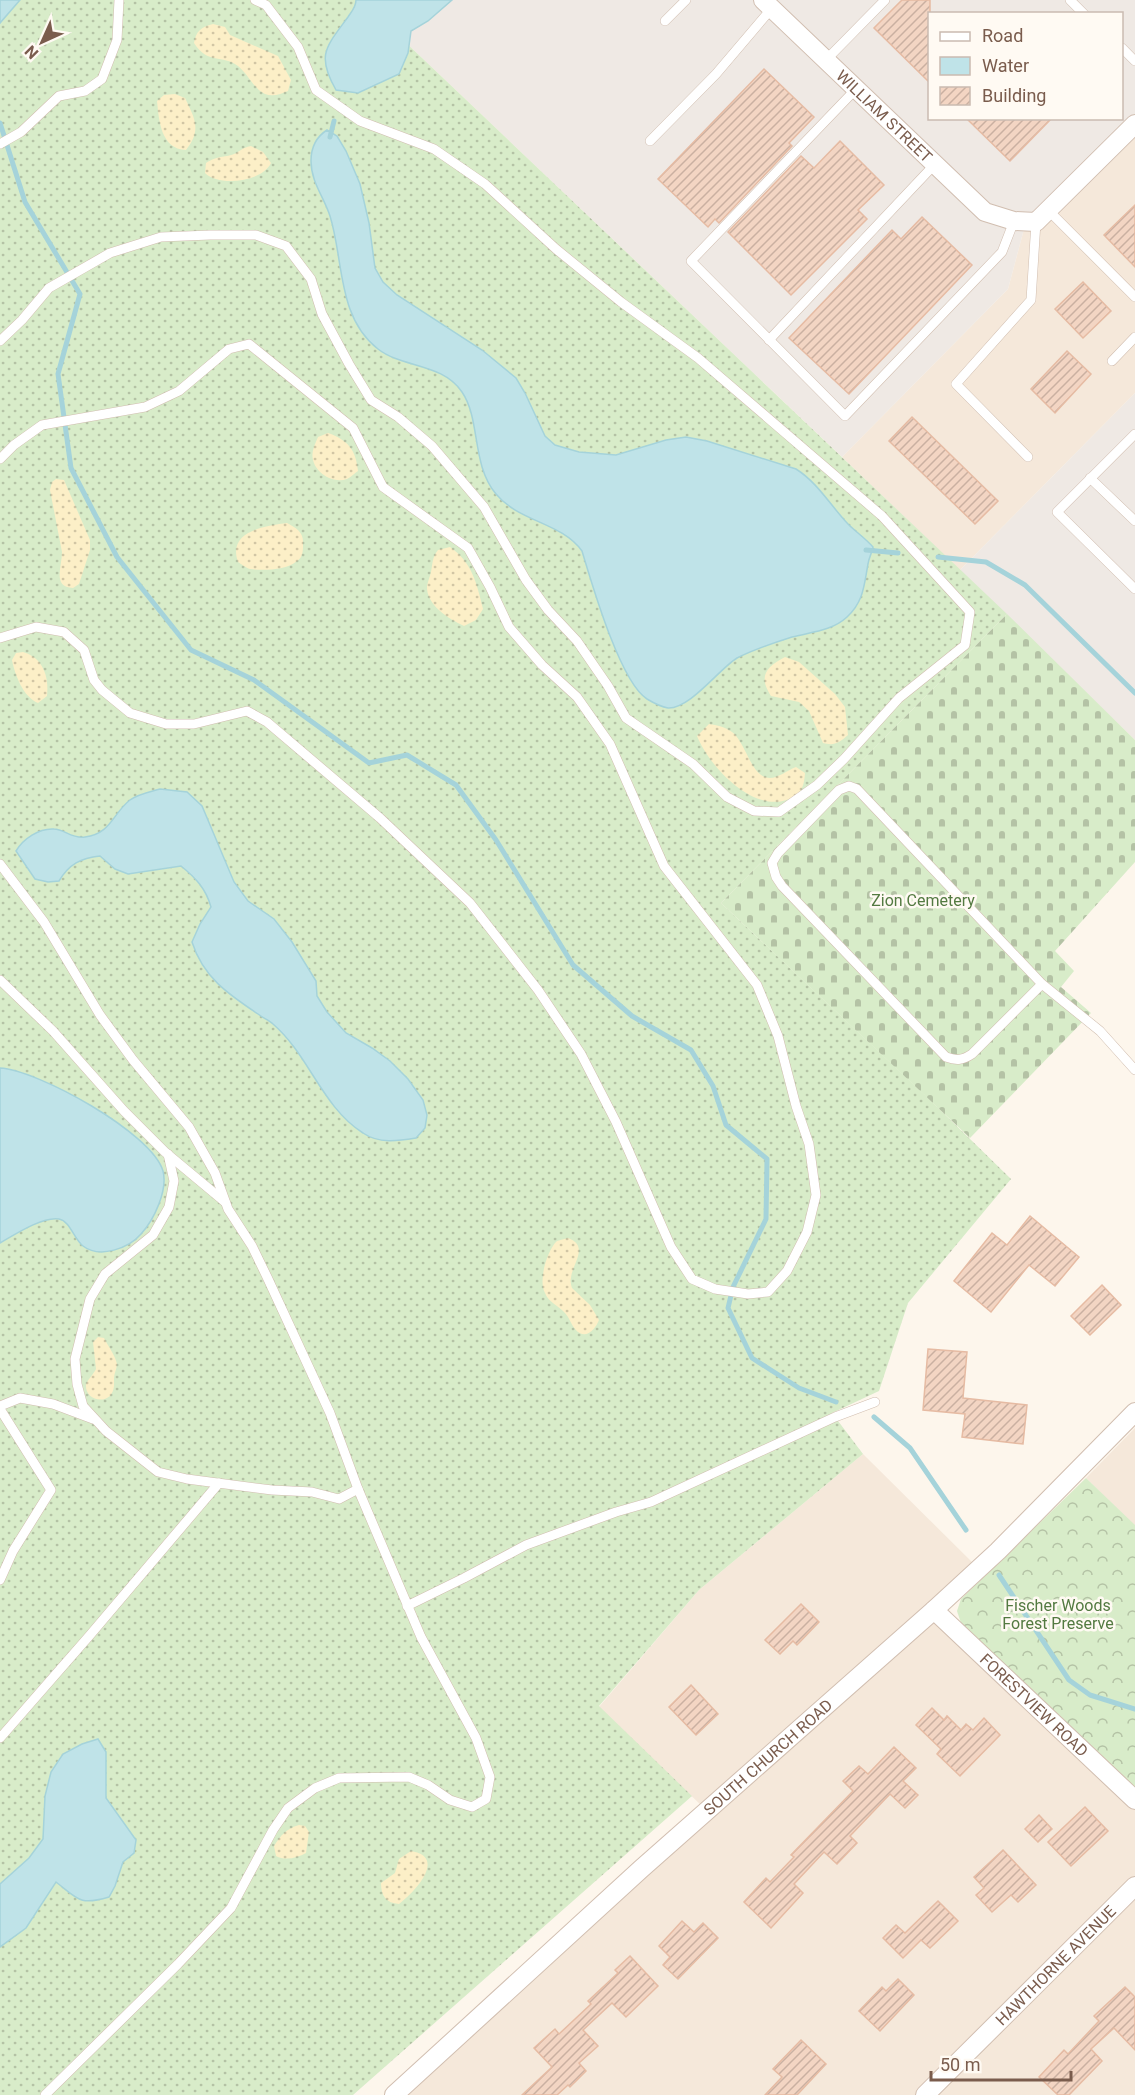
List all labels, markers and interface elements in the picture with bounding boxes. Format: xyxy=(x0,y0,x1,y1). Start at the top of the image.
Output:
north arrow xyxy=(12,12,72,72)
legend xyxy=(928,12,1123,120)
text: Road xyxy=(982,25,1023,46)
text: N xyxy=(21,42,42,63)
text: Water xyxy=(982,55,1029,76)
street label: WILLIAM STREET xyxy=(832,66,936,167)
text: Building xyxy=(982,85,1046,106)
park label: Zion Cemetery xyxy=(871,891,975,910)
park label: Fischer Woods Forest Preserve xyxy=(1002,1596,1114,1633)
street label: FORESTVIEW ROAD xyxy=(976,1650,1092,1761)
street label: SOUTH CHURCH ROAD xyxy=(700,1695,836,1819)
street label: HAWTHORNE AVENUE xyxy=(992,1902,1120,2029)
scale bar xyxy=(931,2044,1070,2082)
text: 50 m xyxy=(940,2054,980,2075)

